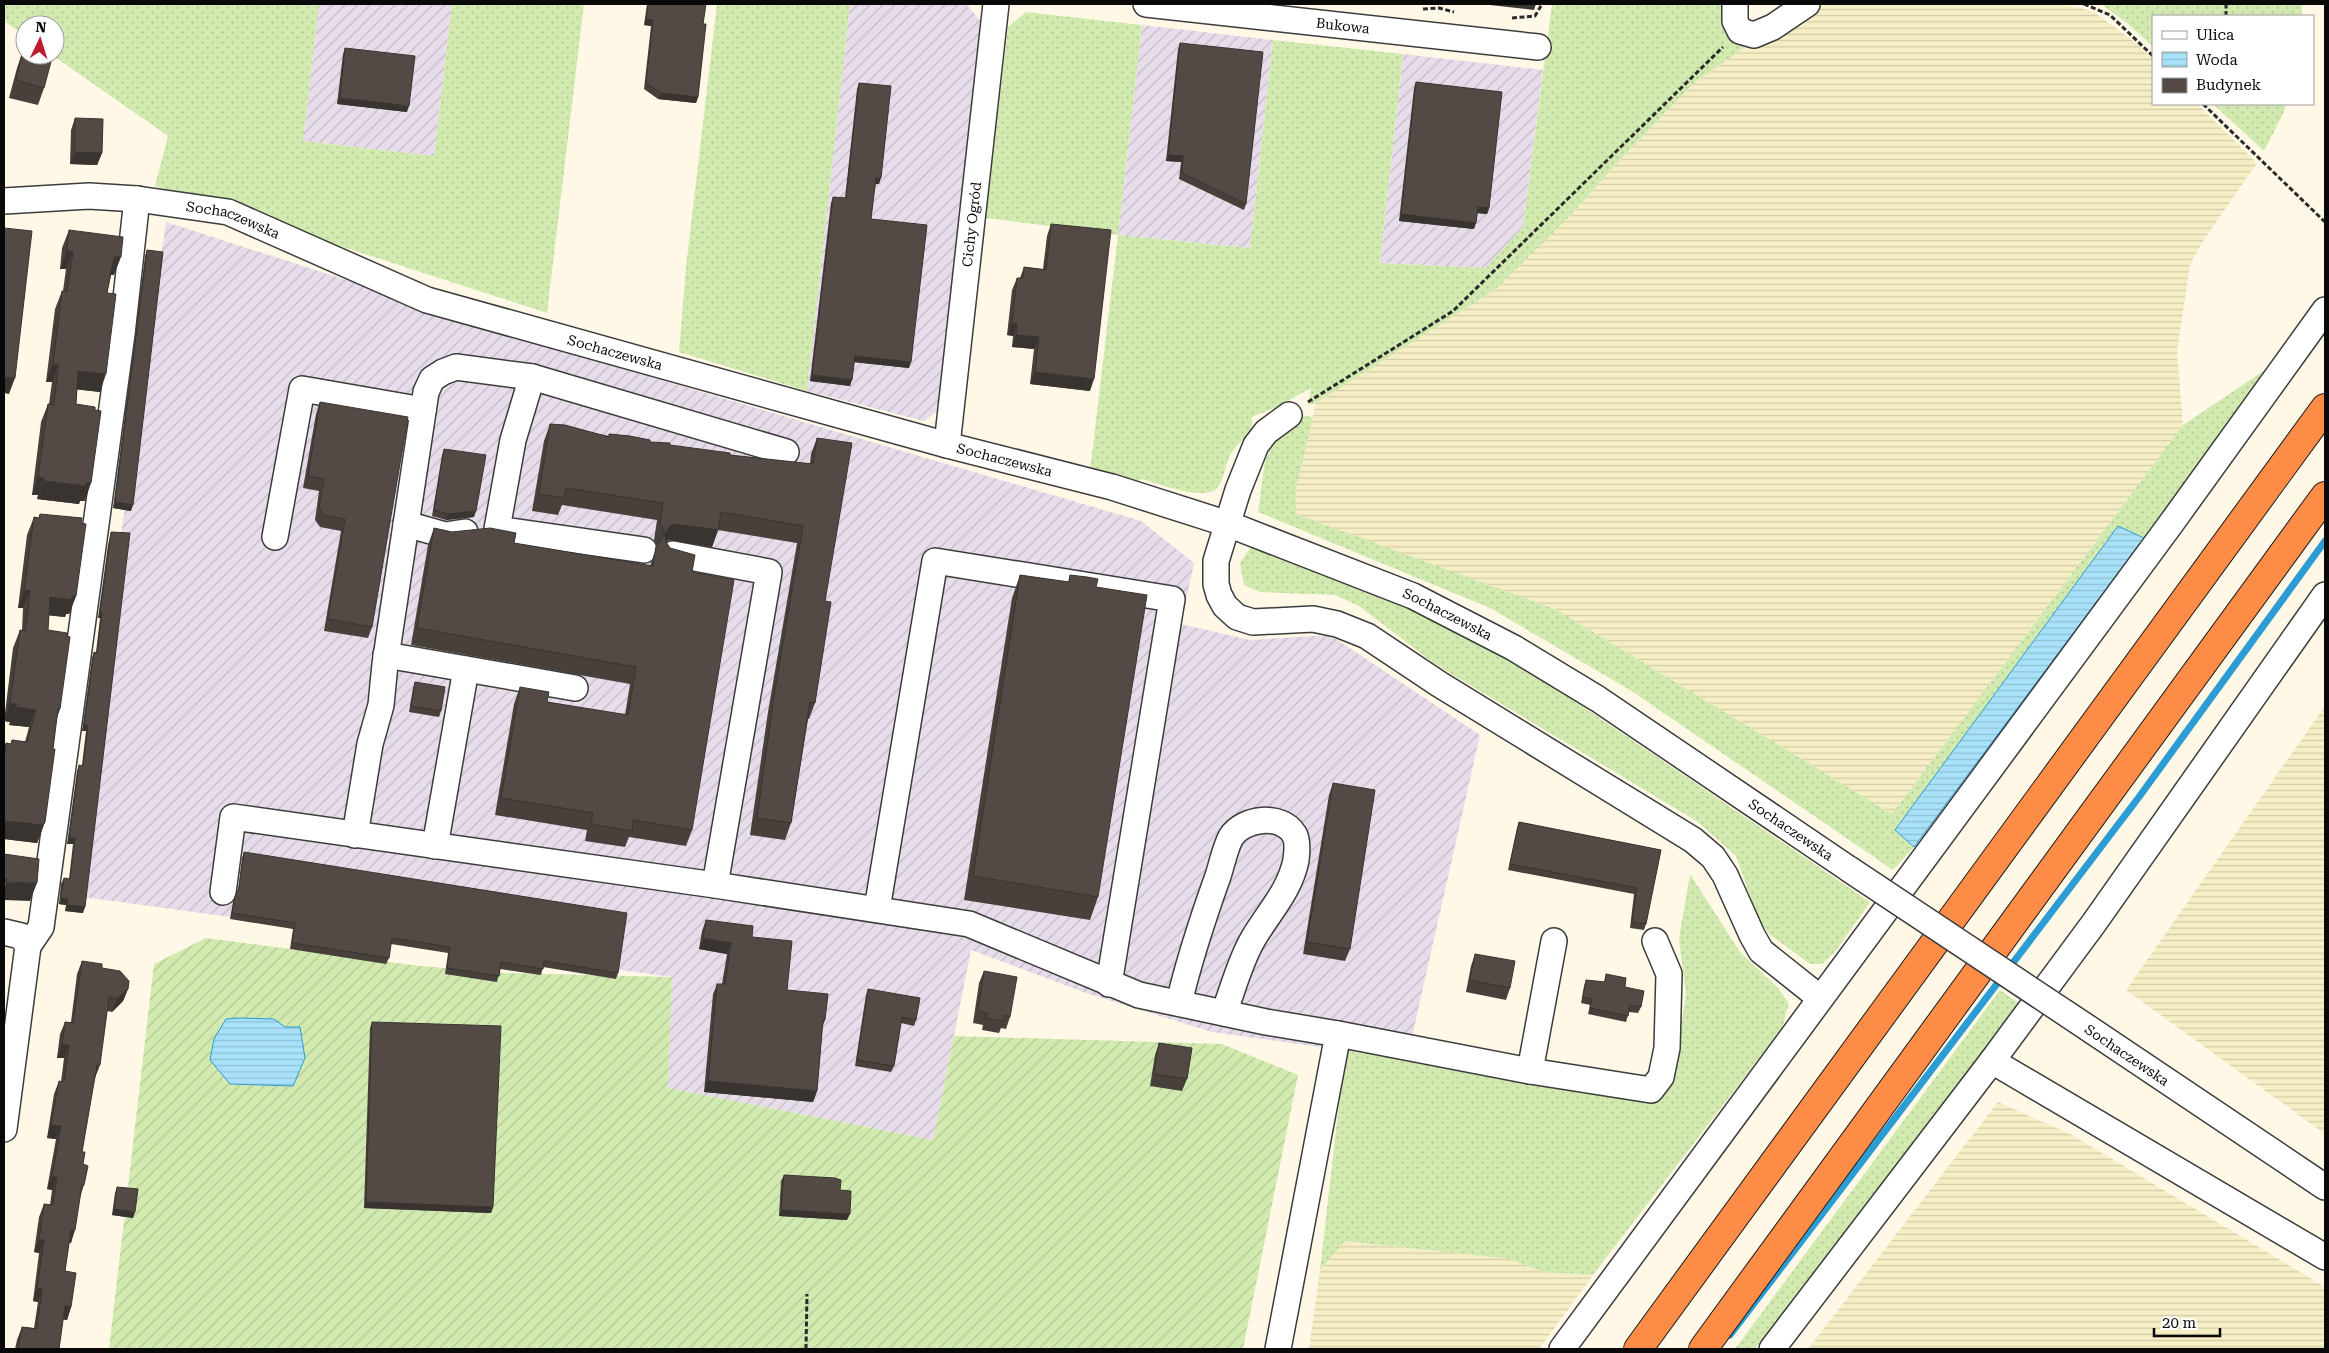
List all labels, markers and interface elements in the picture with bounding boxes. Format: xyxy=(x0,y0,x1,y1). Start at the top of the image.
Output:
north arrow xyxy=(15,15,65,65)
street label: Bukowa xyxy=(1315,15,1371,37)
legend xyxy=(2152,15,2314,105)
text: N xyxy=(35,19,47,35)
text: Ulica xyxy=(2196,26,2234,44)
text: Woda xyxy=(2196,51,2238,69)
text: Budynek xyxy=(2196,76,2261,94)
street label: Cichy Ogród xyxy=(959,181,984,268)
street label: Sochaczewska xyxy=(185,198,283,242)
street label: Sochaczewska xyxy=(566,332,665,373)
street label: Sochaczewska xyxy=(955,440,1054,480)
street label: Sochaczewska xyxy=(1401,585,1495,644)
street label: Sochaczewska xyxy=(1746,796,1836,864)
street label: Sochaczewska xyxy=(2082,1021,2172,1089)
scale bar xyxy=(2154,1306,2220,1338)
text: 20 m xyxy=(2162,1314,2197,1332)

